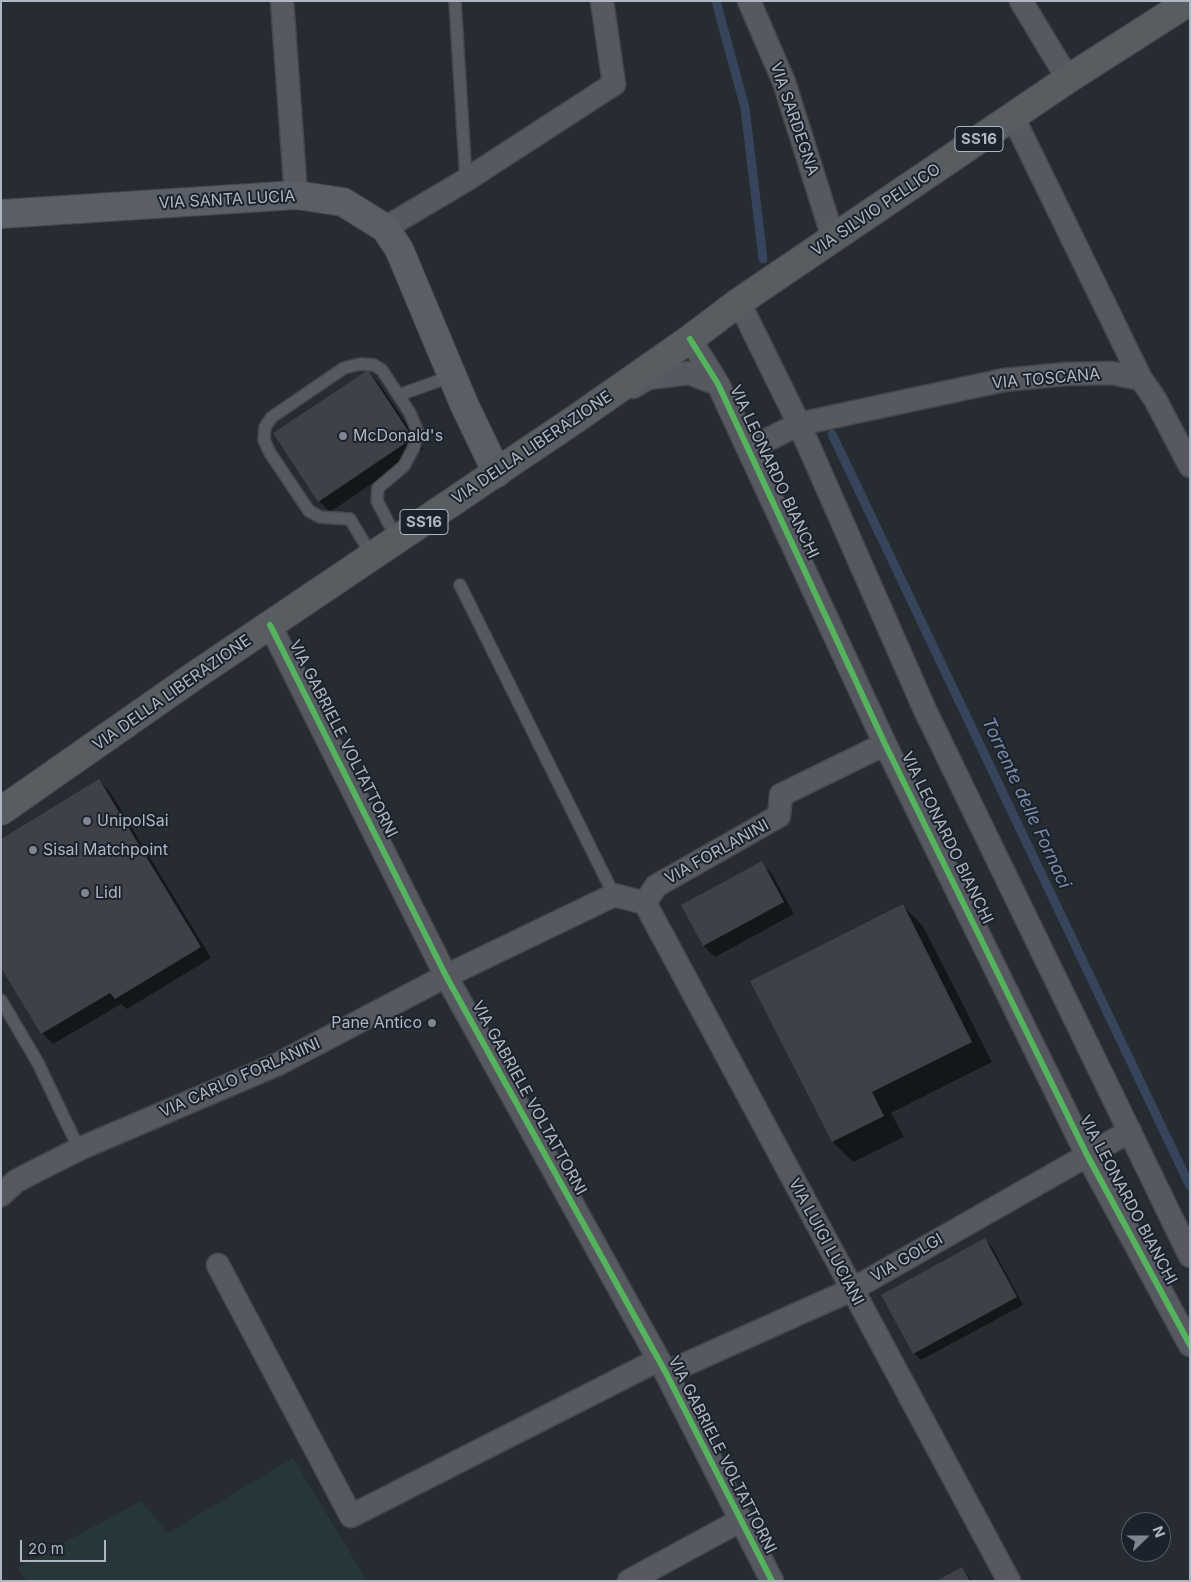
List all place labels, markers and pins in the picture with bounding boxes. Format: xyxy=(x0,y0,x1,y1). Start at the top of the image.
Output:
place label: McDonald's xyxy=(353,426,443,446)
marker: McDonald's xyxy=(337,430,349,442)
place label: UnipolSai xyxy=(97,811,169,831)
marker: UnipolSai xyxy=(81,815,93,827)
place label: Sisal Matchpoint xyxy=(43,840,168,860)
marker: Sisal Matchpoint xyxy=(27,844,39,856)
place label: Lidl xyxy=(95,883,122,903)
marker: Lidl xyxy=(79,887,91,899)
place label: Pane Antico xyxy=(331,1013,422,1033)
marker: Pane Antico xyxy=(426,1017,438,1029)

